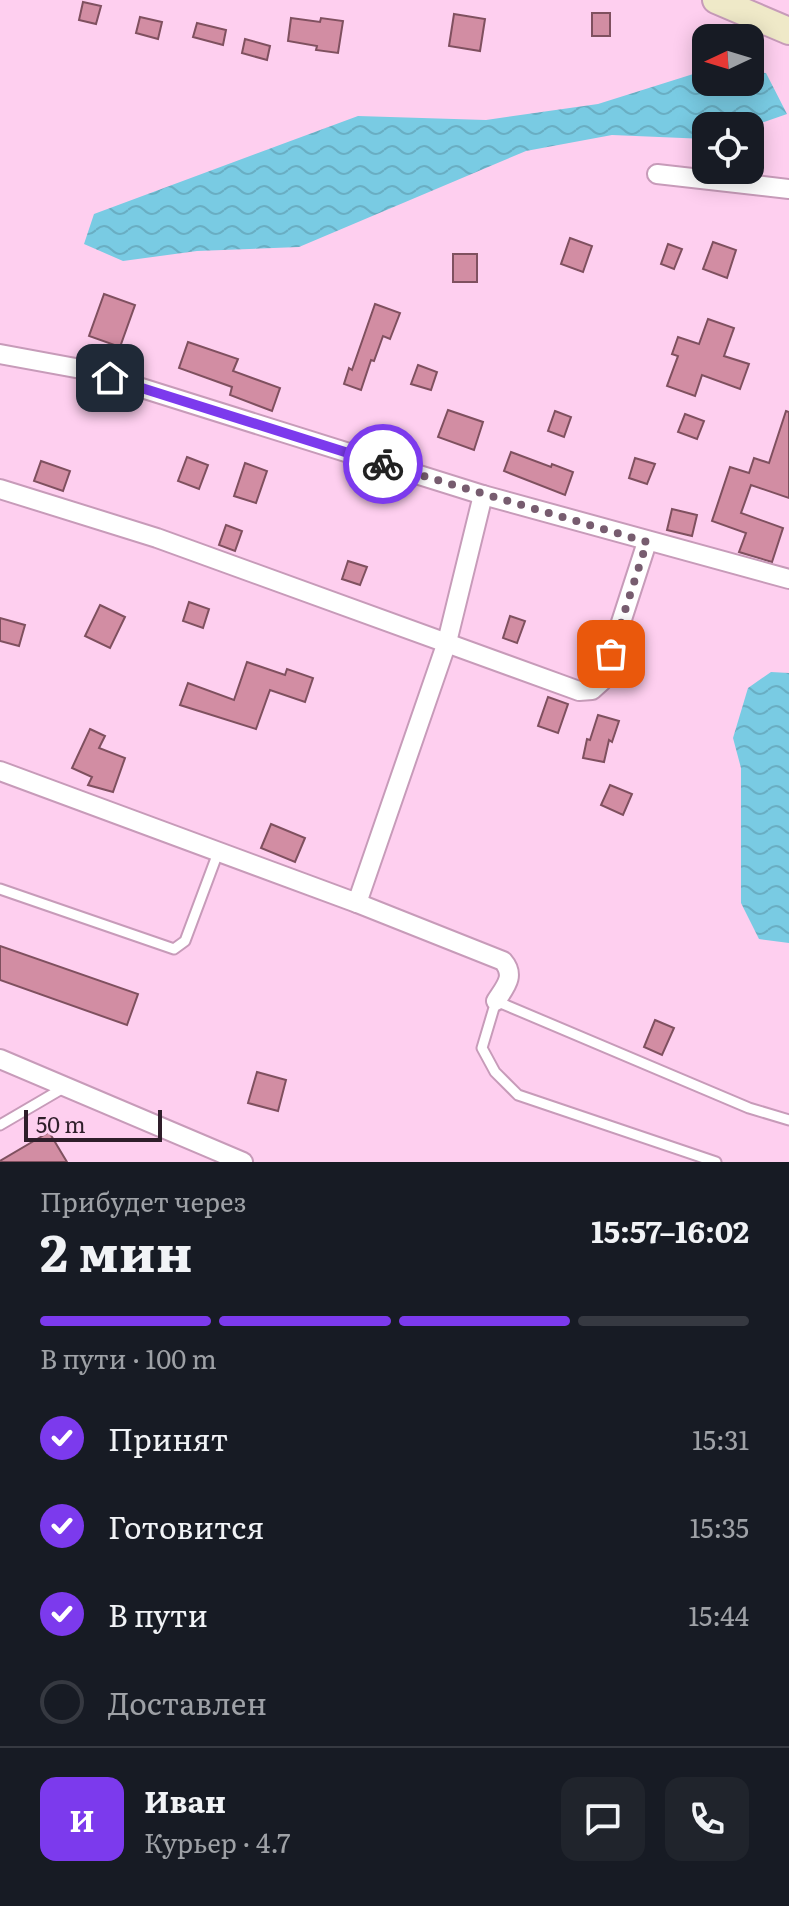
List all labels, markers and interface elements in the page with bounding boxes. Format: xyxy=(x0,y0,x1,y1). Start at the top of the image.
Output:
north arrow xyxy=(692,24,764,96)
map controls xyxy=(692,24,764,184)
button: locate xyxy=(692,112,764,184)
pin xyxy=(76,344,144,412)
icon: home xyxy=(88,356,132,400)
courier xyxy=(343,424,423,504)
icon: bike xyxy=(361,442,405,486)
pin xyxy=(577,620,645,688)
icon: bag xyxy=(589,632,633,676)
scale bar xyxy=(24,1106,162,1142)
text: 50 m xyxy=(36,1107,86,1140)
text: Прибудет через xyxy=(40,1181,246,1220)
text: 15:57–16:02 xyxy=(591,1208,749,1252)
text: 2 мин xyxy=(40,1211,192,1288)
text: В пути · 100 m xyxy=(40,1338,217,1377)
icon: check xyxy=(40,1416,84,1460)
text: Принят xyxy=(108,1416,228,1460)
text: 15:31 xyxy=(692,1419,749,1458)
icon: check xyxy=(40,1504,84,1548)
text: Готовится xyxy=(108,1504,264,1548)
text: 15:35 xyxy=(690,1507,749,1546)
icon: check xyxy=(40,1592,84,1636)
text: В пути xyxy=(108,1592,208,1636)
text: 15:44 xyxy=(688,1595,749,1634)
text: Доставлен xyxy=(108,1680,267,1724)
button: chat xyxy=(561,1777,645,1861)
button: phone xyxy=(665,1777,749,1861)
text: Иван xyxy=(144,1778,226,1822)
text: И xyxy=(69,1797,95,1841)
text: Курьер · 4.7 xyxy=(144,1822,291,1861)

